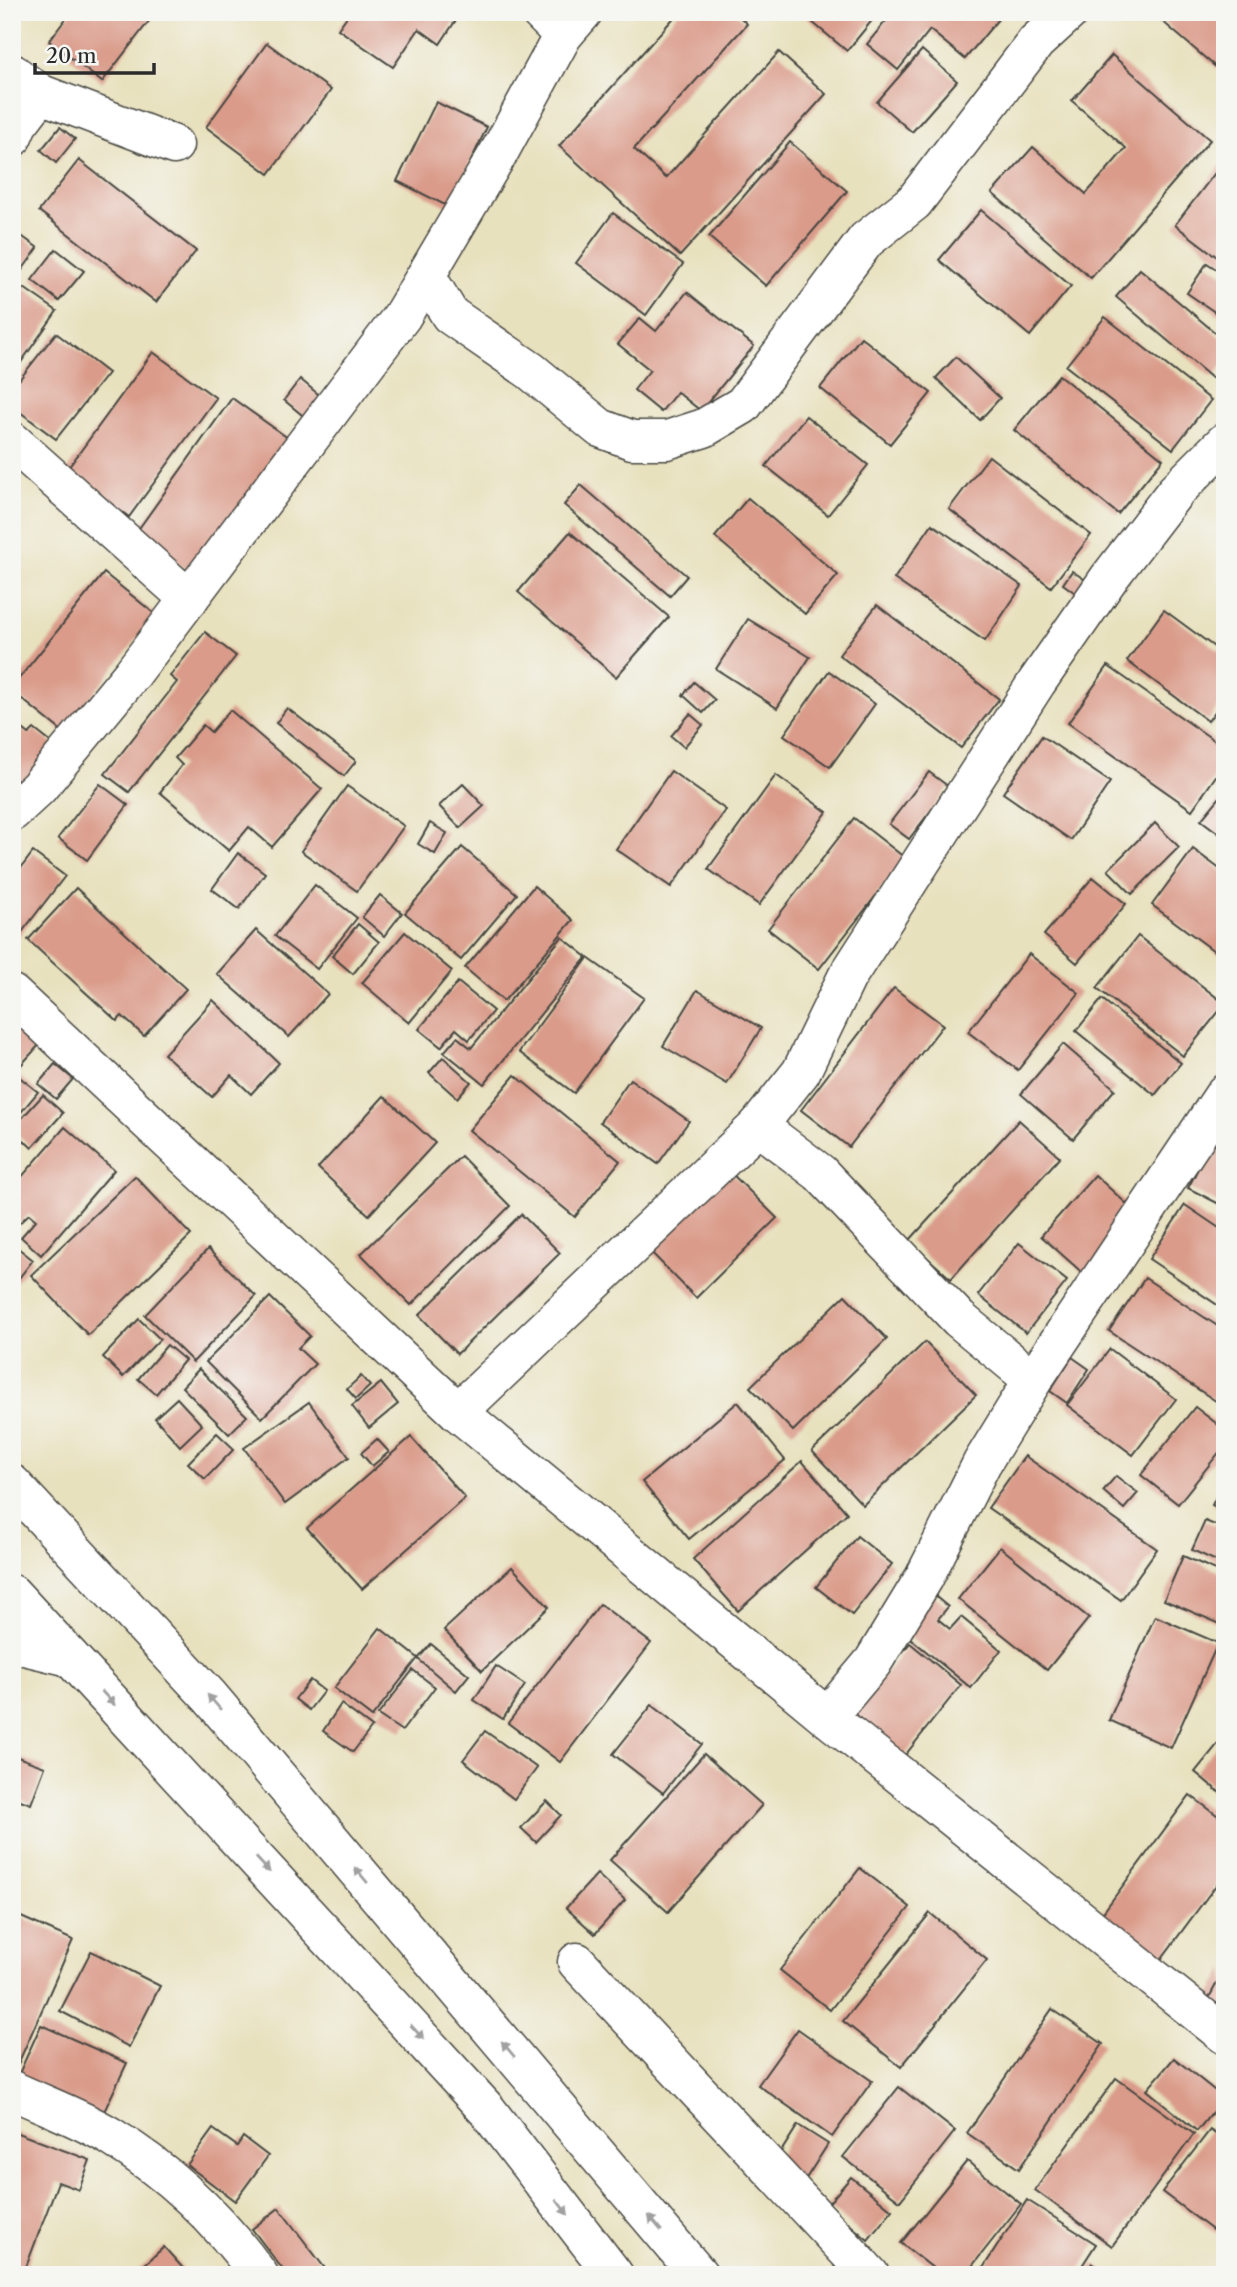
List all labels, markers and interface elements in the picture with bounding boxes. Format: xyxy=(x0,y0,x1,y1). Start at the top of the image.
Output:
scale bar xyxy=(35,32,154,76)
text: 20 m xyxy=(46,43,97,68)
one-way arrow xyxy=(100,1689,116,1706)
one-way arrow xyxy=(206,1693,222,1711)
one-way arrow xyxy=(255,1856,271,1873)
one-way arrow xyxy=(354,1867,369,1884)
one-way arrow xyxy=(409,2024,424,2041)
one-way arrow xyxy=(500,2040,516,2058)
one-way arrow xyxy=(554,2198,569,2216)
one-way arrow xyxy=(648,2214,663,2231)

